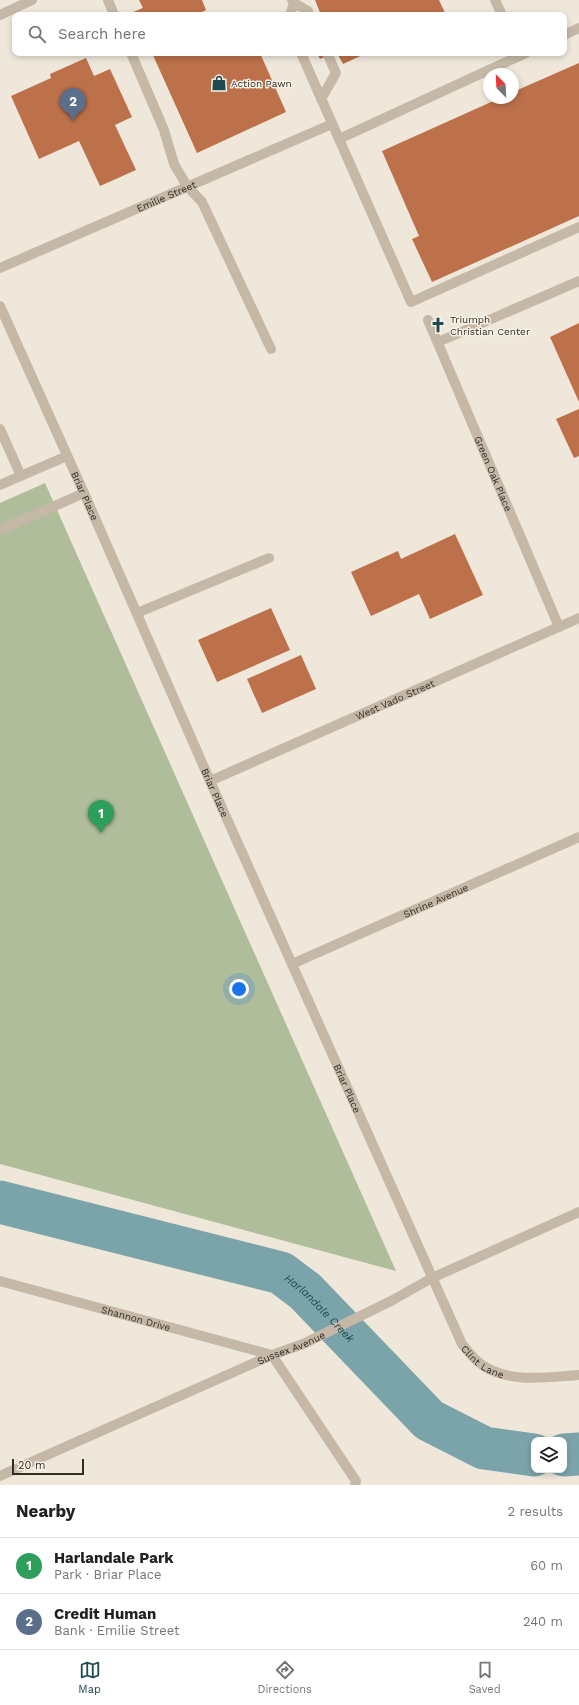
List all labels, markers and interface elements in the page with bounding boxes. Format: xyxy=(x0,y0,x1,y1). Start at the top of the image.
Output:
search box xyxy=(12,12,567,56)
icon: search xyxy=(26,23,48,45)
text: Search here xyxy=(58,25,146,43)
north arrow xyxy=(483,68,519,104)
shop icon: Action Pawn xyxy=(210,74,228,92)
place label: Action Pawn xyxy=(231,78,292,89)
pin: 2 xyxy=(60,88,86,121)
street label: Emilie Street xyxy=(135,178,198,214)
place label: Triumph Christian Center xyxy=(450,314,530,337)
church icon: Triumph Christian Center xyxy=(429,316,447,334)
street label: Green Oak Place xyxy=(473,434,515,513)
street label: Briar Place xyxy=(69,470,101,522)
street label: West Vado Street xyxy=(354,677,437,722)
street label: Briar Place xyxy=(200,766,231,819)
pin: 1 xyxy=(88,800,114,833)
street label: Shrine Avenue xyxy=(401,881,470,920)
your location xyxy=(229,979,249,999)
street label: Briar Place xyxy=(332,1062,363,1115)
water label: Harlandale Creek xyxy=(282,1271,358,1345)
street label: Shannon Drive xyxy=(100,1303,172,1333)
street label: Sussex Avenue xyxy=(255,1329,327,1366)
street label: Clint Lane xyxy=(459,1343,505,1380)
map controls xyxy=(531,1437,567,1473)
button: layers xyxy=(531,1437,567,1473)
scale bar xyxy=(12,1457,84,1476)
text: 20 m xyxy=(18,1459,46,1472)
text: Nearby xyxy=(16,1501,75,1521)
text: 2 results xyxy=(508,1504,563,1519)
text: Harlandale Park xyxy=(54,1549,174,1567)
text: 1 xyxy=(26,1558,32,1573)
text: 60 m xyxy=(530,1558,563,1573)
text: Park · Briar Place xyxy=(54,1567,162,1582)
text: Credit Human xyxy=(54,1605,156,1623)
text: 2 xyxy=(25,1614,33,1629)
text: 240 m xyxy=(523,1614,563,1629)
text: Bank · Emilie Street xyxy=(54,1623,179,1638)
tab: Map xyxy=(78,1659,101,1696)
tab: Directions xyxy=(258,1659,312,1696)
tab: Saved xyxy=(469,1659,501,1696)

